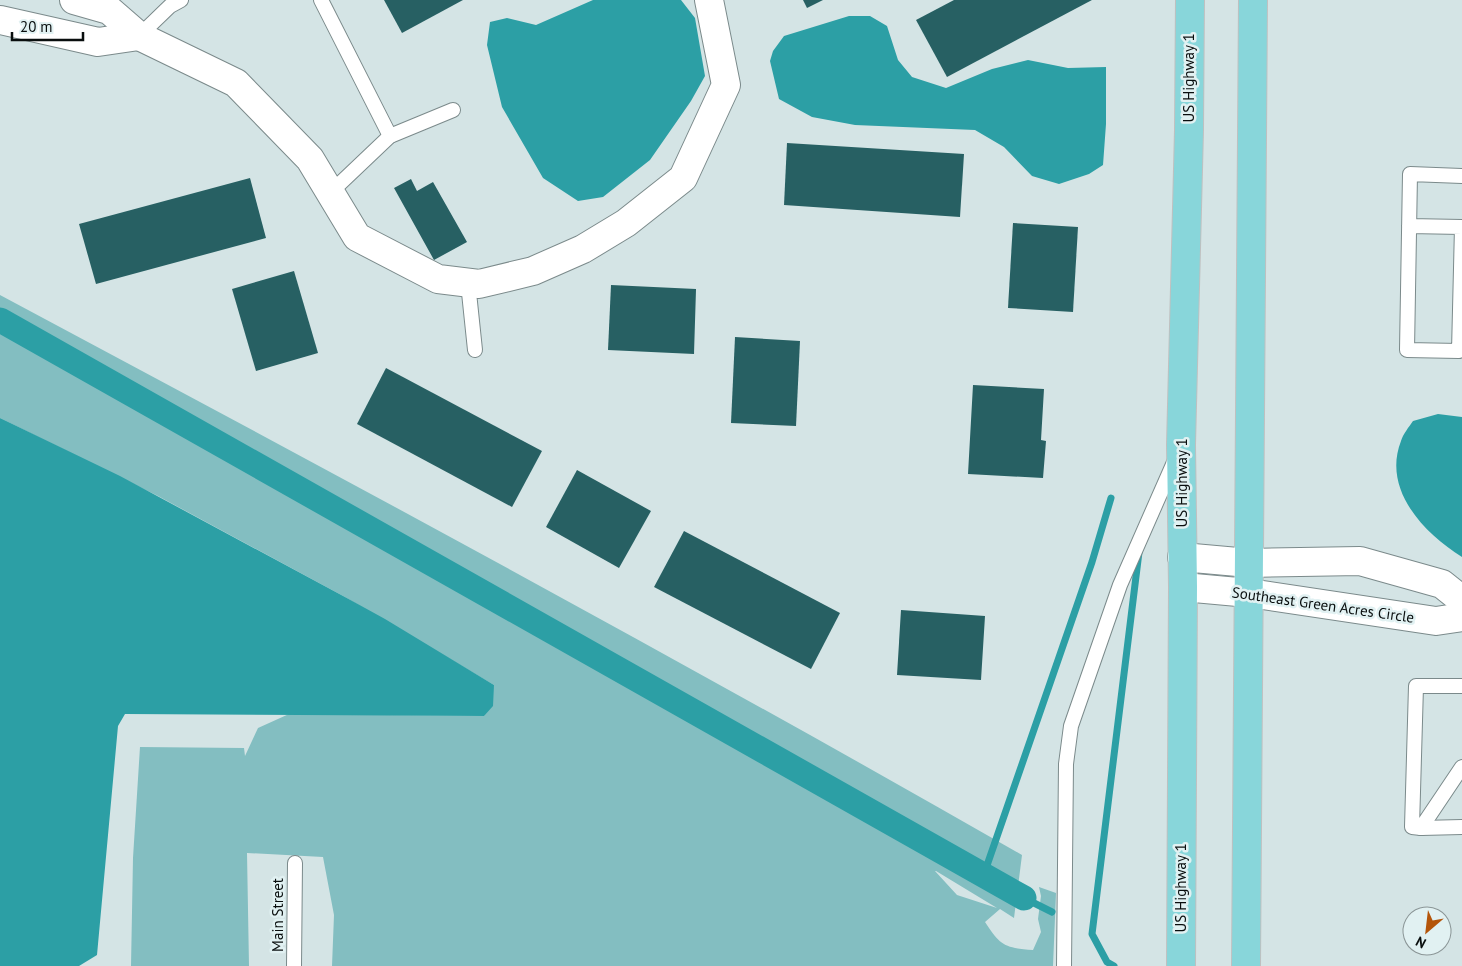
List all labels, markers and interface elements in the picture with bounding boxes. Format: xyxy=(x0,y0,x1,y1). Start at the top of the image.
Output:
scale bar xyxy=(12,10,84,42)
text: 20 m xyxy=(20,17,53,36)
street label: US Highway 1 xyxy=(1179,33,1198,123)
street label: US Highway 1 xyxy=(1172,438,1191,528)
street label: Southeast Green Acres Circle xyxy=(1231,582,1415,627)
street label: US Highway 1 xyxy=(1171,843,1190,933)
street label: Main Street xyxy=(268,878,287,952)
north arrow xyxy=(1402,906,1452,956)
text: N xyxy=(1413,932,1429,953)

